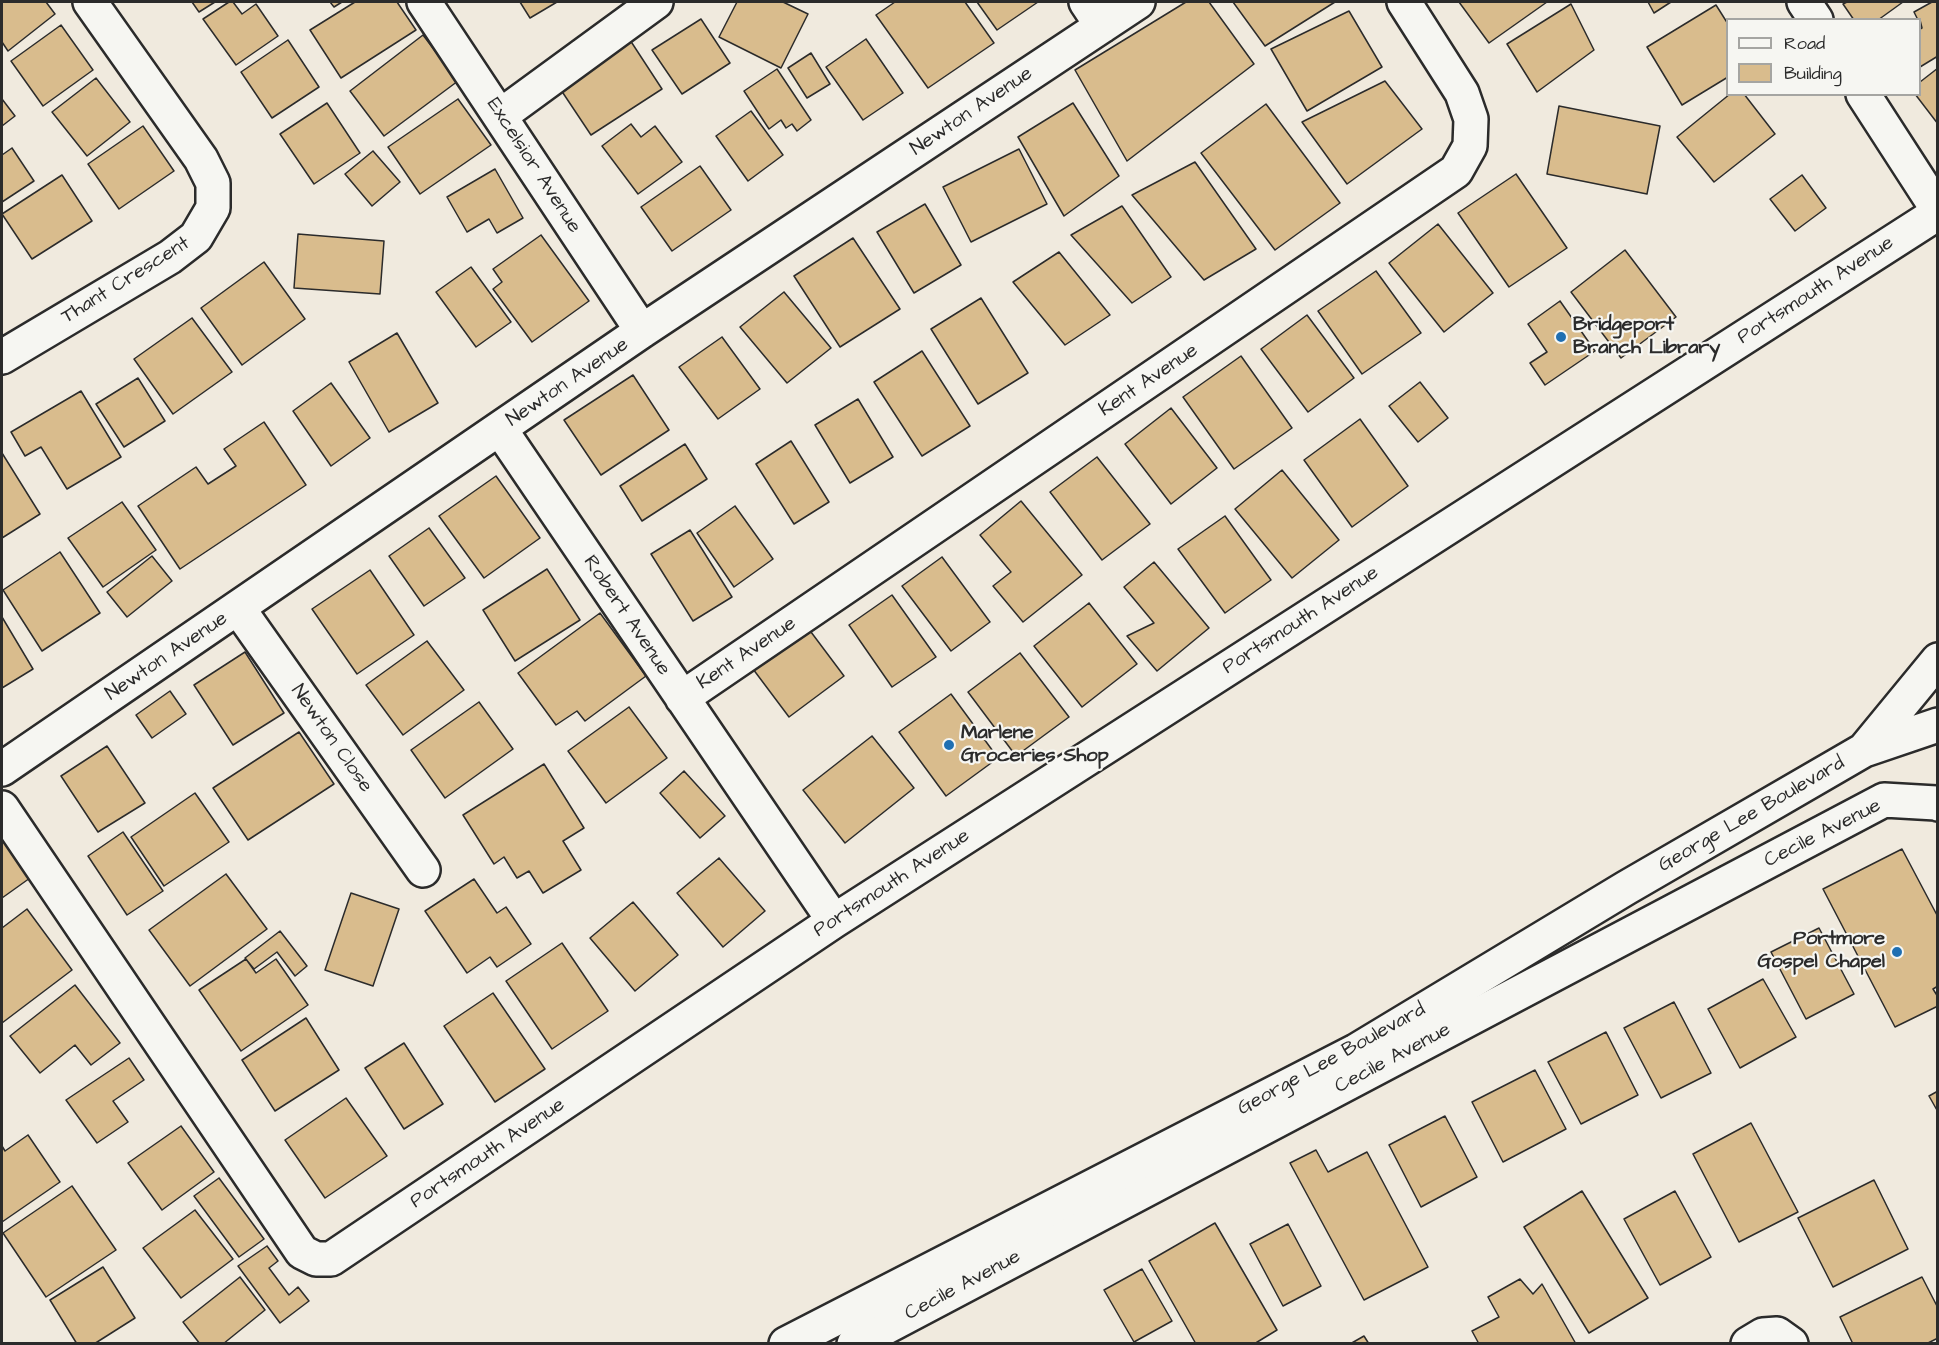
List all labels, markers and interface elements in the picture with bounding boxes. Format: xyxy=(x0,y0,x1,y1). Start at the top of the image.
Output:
legend xyxy=(1726,18,1921,96)
text: Road xyxy=(1784,31,1825,56)
text: Building xyxy=(1784,61,1842,86)
street label: Newton Avenue xyxy=(906,62,1038,162)
street label: Excelsior Avenue xyxy=(480,94,586,238)
street label: Thant Crescent xyxy=(58,232,194,330)
street label: Portsmouth Avenue xyxy=(1734,232,1898,350)
place label: Bridgeport Branch Library xyxy=(1573,314,1720,361)
marker: Bridgeport Branch Library xyxy=(1554,330,1568,344)
street label: Newton Avenue xyxy=(502,333,634,433)
street label: Kent Avenue xyxy=(1095,339,1203,423)
street label: Robert Avenue xyxy=(577,551,675,681)
street label: Portsmouth Avenue xyxy=(1219,562,1383,680)
street label: Newton Avenue xyxy=(101,607,233,707)
street label: Kent Avenue xyxy=(693,612,801,696)
street label: Newton Close xyxy=(285,680,377,798)
place label: Marlene Groceries Shop xyxy=(961,722,1109,769)
marker: Marlene Groceries Shop xyxy=(942,738,956,752)
street label: George Lee Boulevard xyxy=(1655,752,1849,878)
street label: Cecile Avenue xyxy=(1761,794,1885,874)
street label: Portsmouth Avenue xyxy=(810,825,974,943)
place label: Portmore Gospel Chapel xyxy=(1757,928,1885,975)
marker: Portmore Gospel Chapel xyxy=(1890,945,1904,959)
street label: George Lee Boulevard xyxy=(1234,998,1430,1122)
street label: Cecile Avenue xyxy=(1331,1018,1455,1100)
street label: Portsmouth Avenue xyxy=(406,1093,570,1215)
street label: Cecile Avenue xyxy=(901,1245,1025,1327)

